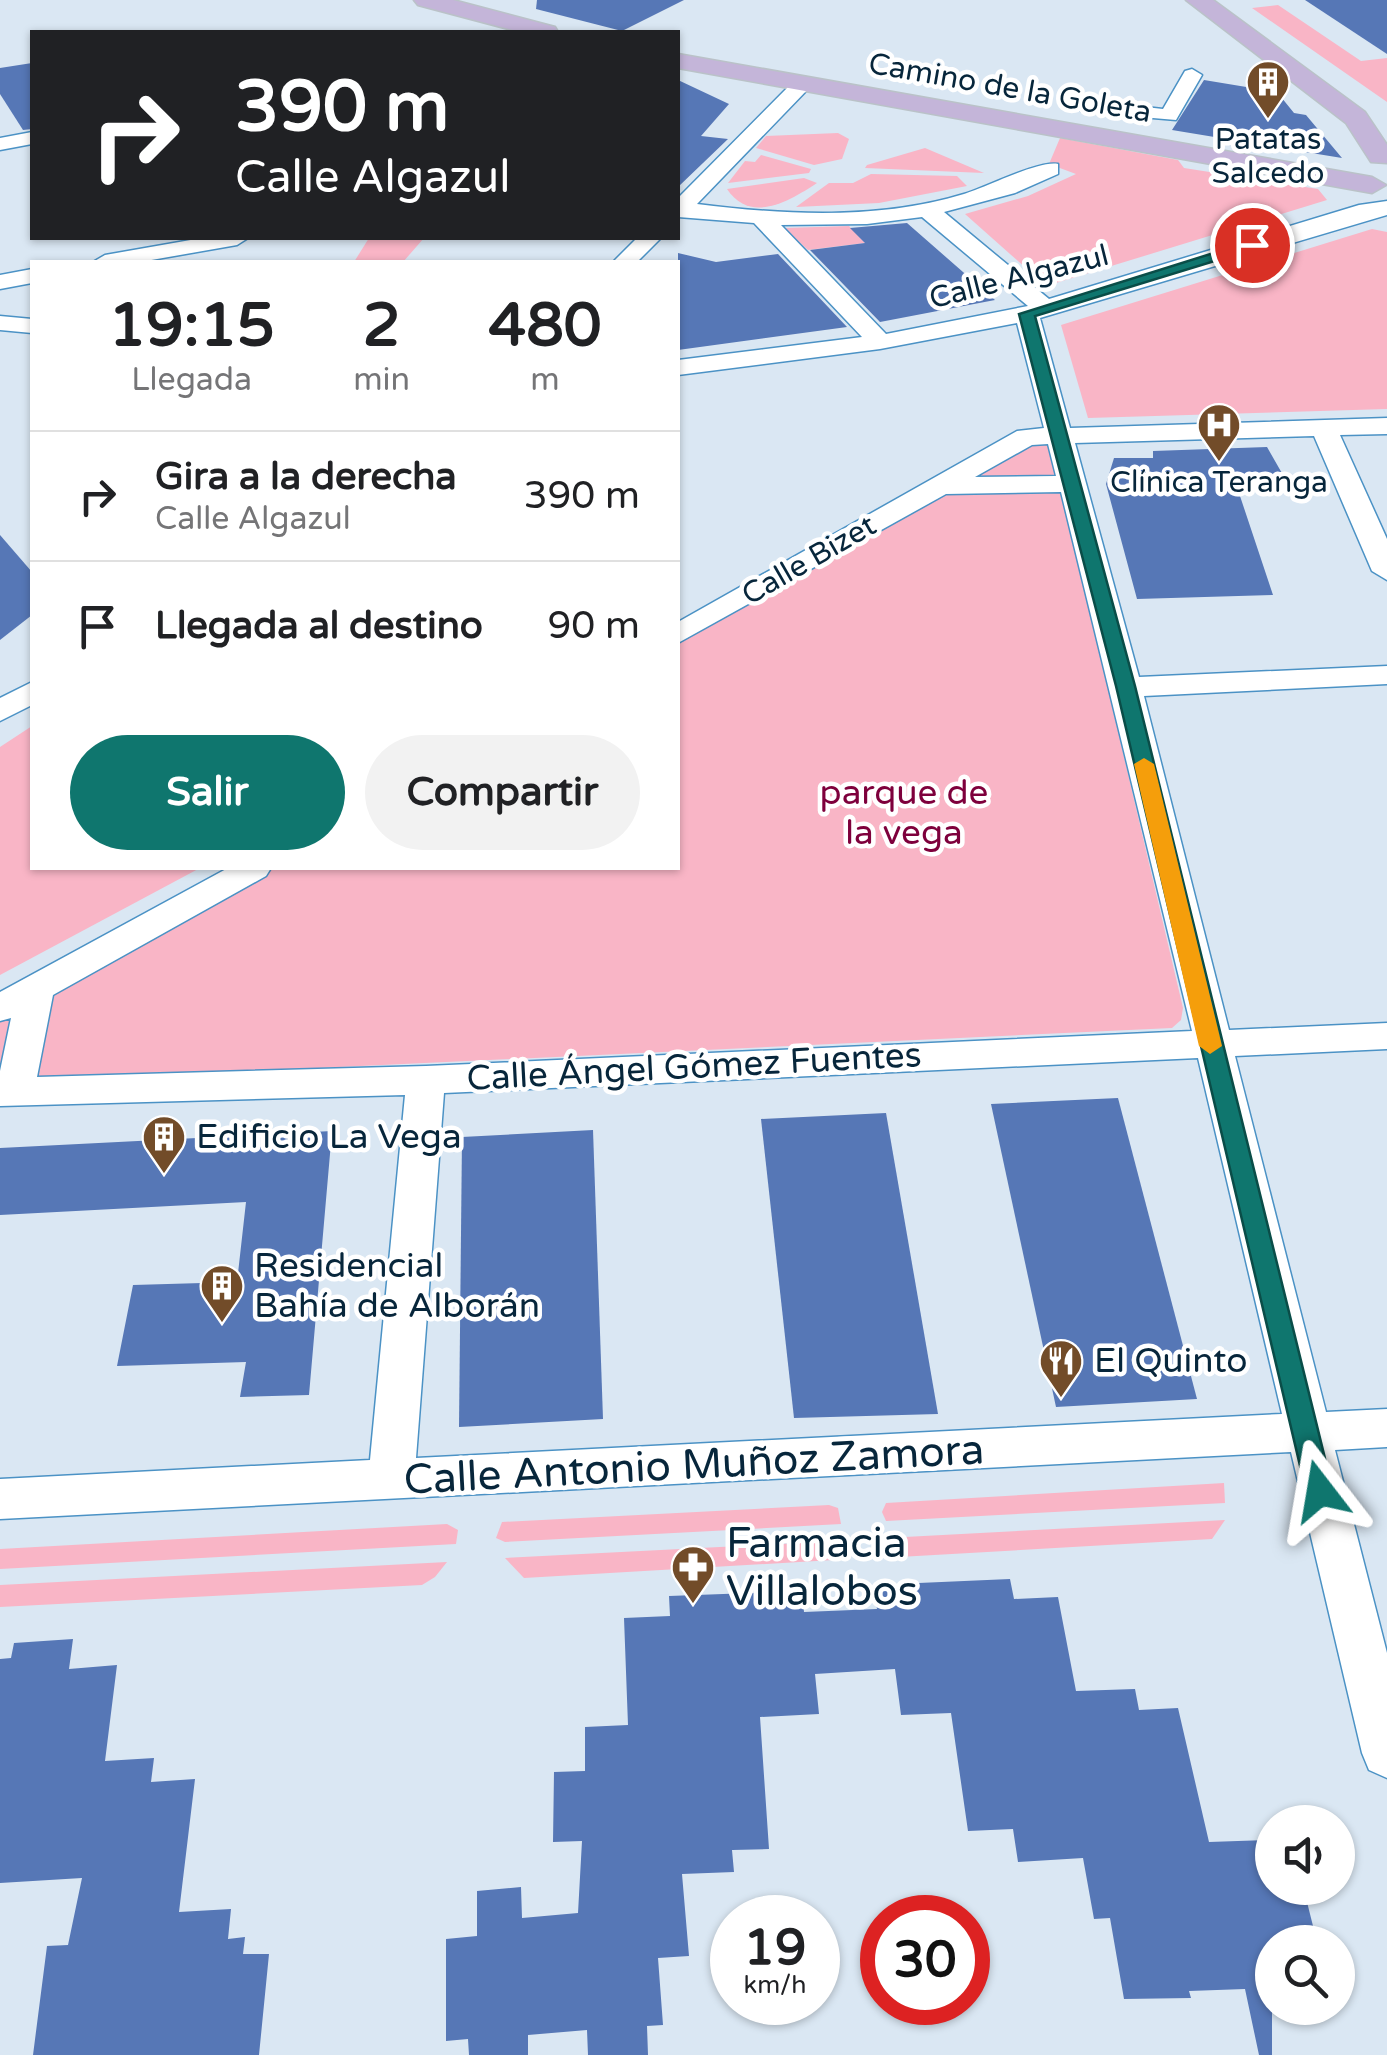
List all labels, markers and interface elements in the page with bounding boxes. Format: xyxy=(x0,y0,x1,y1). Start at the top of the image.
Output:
street label: Camino de la Goleta xyxy=(866,45,1154,131)
building icon: Patatas Salcedo xyxy=(1245,59,1291,120)
text: 390 m xyxy=(235,66,449,150)
icon: right xyxy=(70,70,200,200)
place label: Patatas Salcedo xyxy=(1212,121,1324,192)
text: Calle Algazul xyxy=(235,151,510,205)
pin xyxy=(1210,203,1295,288)
icon: arrive xyxy=(1225,218,1280,273)
street label: Calle Algazul xyxy=(925,237,1113,317)
text: 19:15 xyxy=(108,290,275,362)
text: 2 xyxy=(363,290,400,362)
text: 480 xyxy=(488,290,602,362)
text: Llegada xyxy=(131,361,252,399)
text: min xyxy=(353,361,410,399)
text: m xyxy=(530,361,560,399)
hospital icon: Clínica Teranga xyxy=(1196,402,1242,463)
text: Gira a la derecha xyxy=(155,454,457,500)
place label: Clínica Teranga xyxy=(1110,464,1328,501)
icon: right xyxy=(70,469,125,524)
text: 390 m xyxy=(524,473,640,519)
text: Calle Algazul xyxy=(155,500,351,538)
street label: Calle Bizet xyxy=(735,507,883,613)
icon: arrive xyxy=(70,599,125,654)
text: Llegada al destino xyxy=(155,603,483,649)
text: 90 m xyxy=(548,603,640,649)
button: Salir xyxy=(70,735,345,850)
button: Compartir xyxy=(365,735,640,850)
park label: parque de la vega xyxy=(820,772,988,854)
street label: Calle Ángel Gómez Fuentes xyxy=(466,1034,922,1100)
building icon: Edificio La Vega xyxy=(141,1114,187,1175)
place label: Edificio La Vega xyxy=(196,1116,462,1158)
place label: Residencial Bahía de Alborán xyxy=(254,1245,540,1327)
building icon: Residencial Bahía de Alborán xyxy=(199,1263,245,1324)
restaurant icon: El Quinto xyxy=(1038,1338,1084,1399)
place label: El Quinto xyxy=(1094,1340,1248,1382)
street label: Calle Antonio Muñoz Zamora xyxy=(403,1424,985,1506)
position arrow xyxy=(1268,1439,1372,1543)
place label: Farmacia Villalobos xyxy=(726,1518,918,1617)
pharmacy icon: Farmacia Villalobos xyxy=(670,1544,716,1605)
map controls xyxy=(1255,1805,1355,2025)
button: sound xyxy=(1255,1805,1355,1905)
speed limit sign: 30 xyxy=(860,1895,990,2025)
text: 19 xyxy=(744,1918,806,1978)
button: search xyxy=(1255,1925,1355,2025)
text: km/h xyxy=(744,1970,806,2000)

